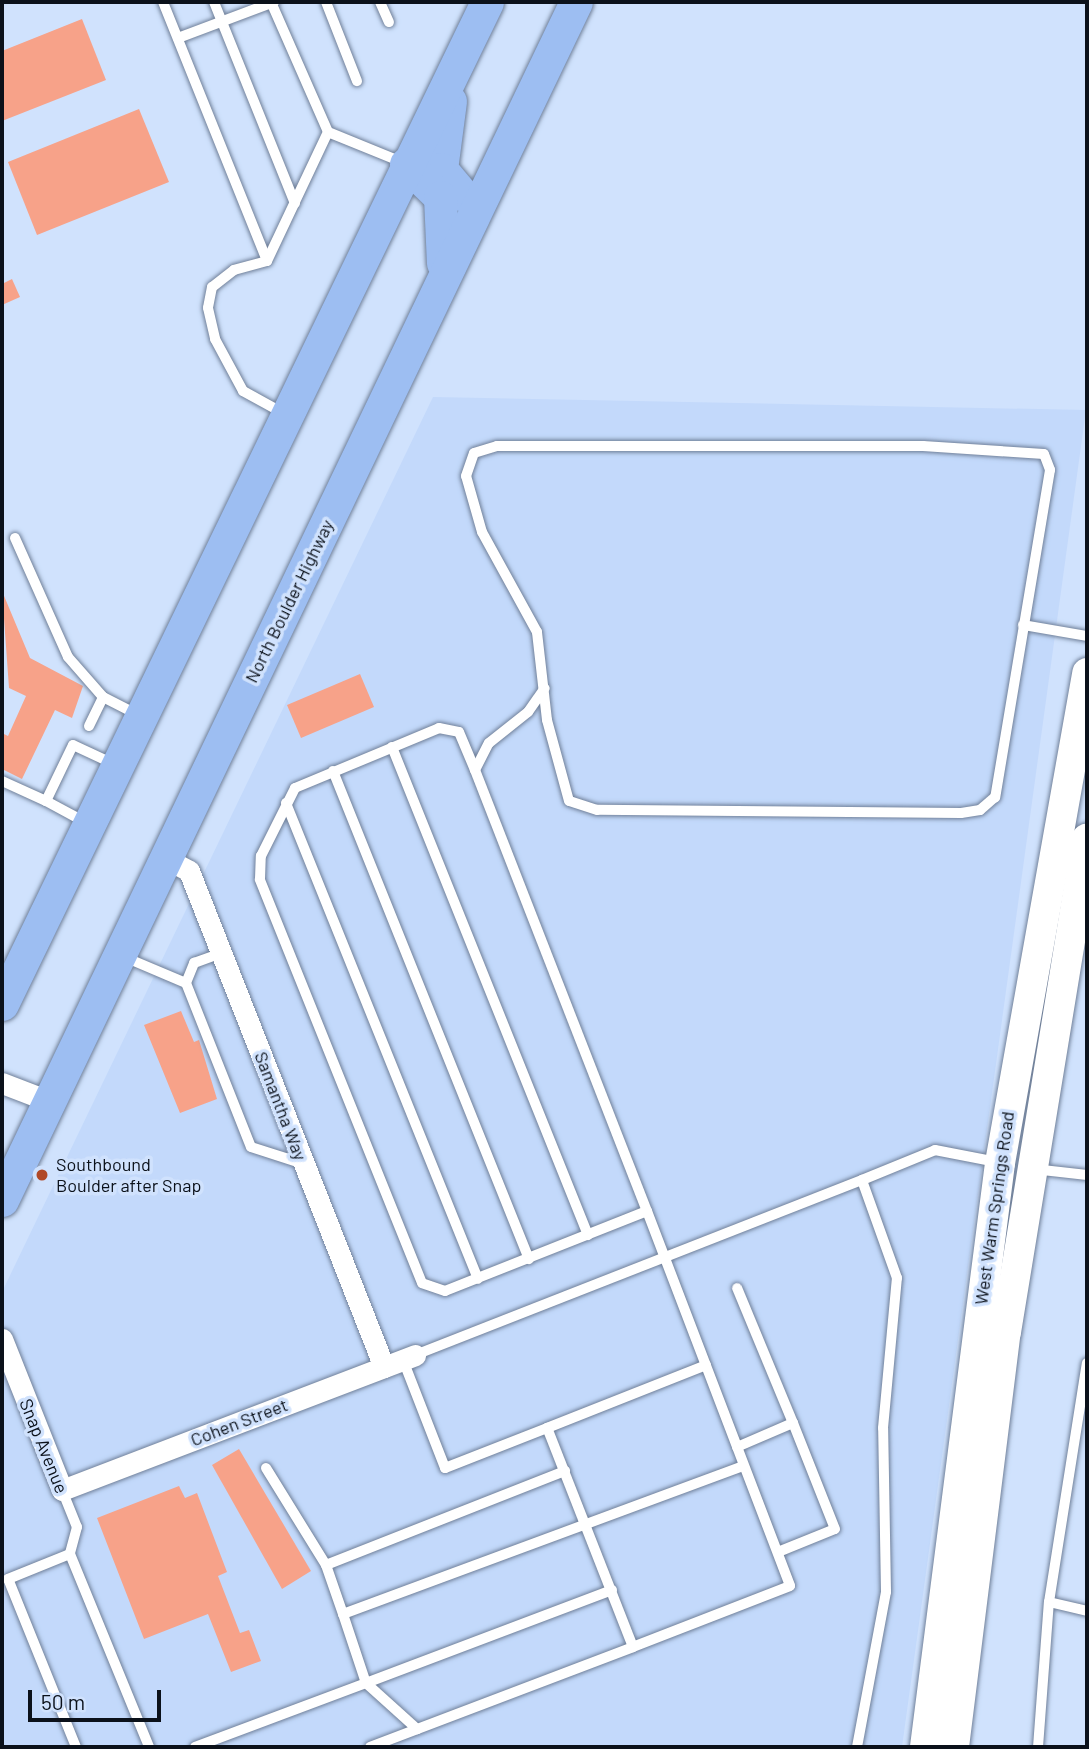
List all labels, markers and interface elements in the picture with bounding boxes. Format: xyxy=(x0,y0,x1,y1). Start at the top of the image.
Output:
street label: North Boulder Highway xyxy=(240,516,338,686)
street label: Samantha Way xyxy=(250,1049,312,1163)
street label: West Warm Springs Road xyxy=(970,1110,1018,1306)
place label: Southbound Boulder after Snap xyxy=(56,1154,201,1196)
marker: Southbound Boulder after Snap xyxy=(34,1167,50,1183)
street label: Cohen Street xyxy=(187,1394,291,1450)
street label: Snap Avenue xyxy=(15,1396,73,1496)
scale bar xyxy=(32,1676,164,1720)
text: 50 m xyxy=(41,1689,85,1714)

